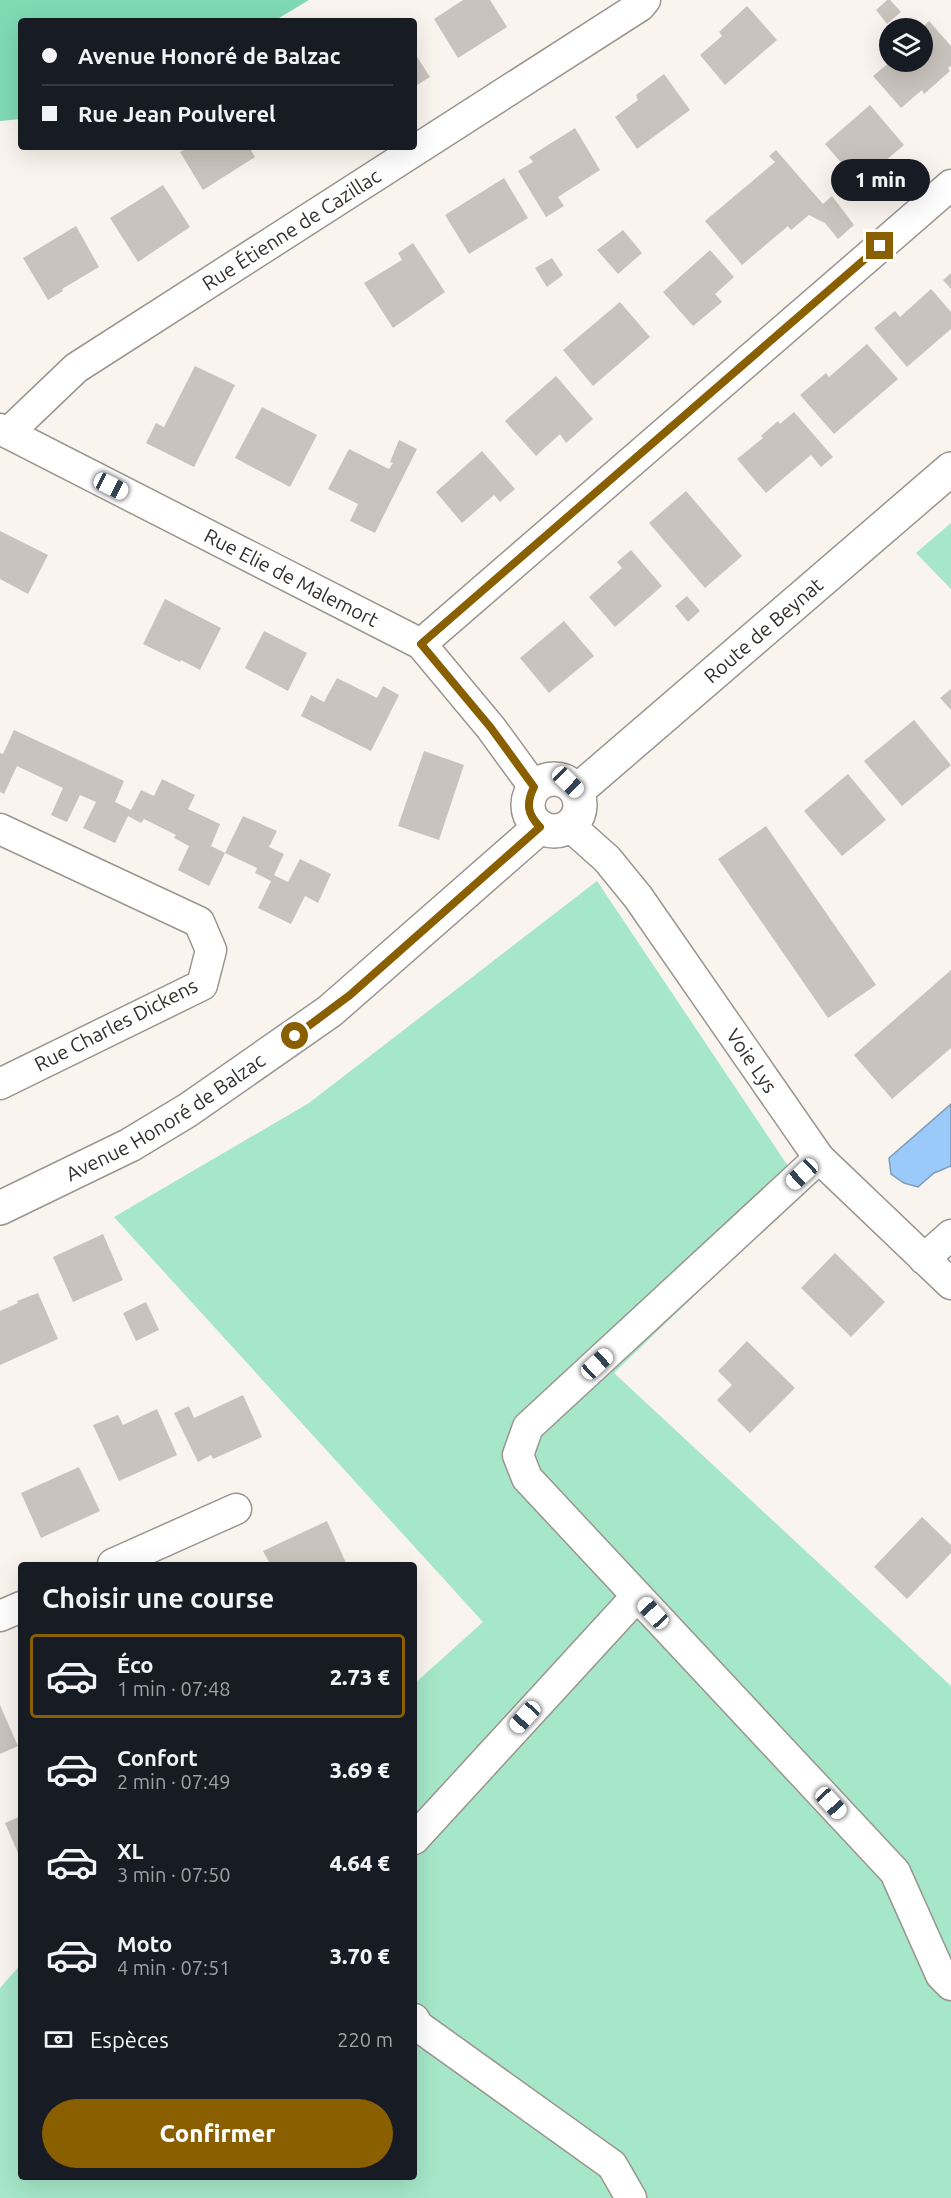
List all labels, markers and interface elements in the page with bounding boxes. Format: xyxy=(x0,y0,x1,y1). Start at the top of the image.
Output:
map controls xyxy=(879,18,933,72)
button: layers xyxy=(879,18,933,72)
text: Avenue Honoré de Balzac xyxy=(78,43,341,68)
text: Rue Jean Poulverel xyxy=(78,101,276,126)
callout: 1 min xyxy=(830,159,930,201)
street label: Rue Étienne de Cazillac xyxy=(198,164,384,295)
text: 1 min xyxy=(855,168,906,191)
route end xyxy=(866,232,893,259)
car xyxy=(91,470,131,502)
street label: Rue Elie de Malemort xyxy=(201,523,382,631)
street label: Route de Beynat xyxy=(699,573,827,688)
car xyxy=(549,763,587,801)
street label: Rue Charles Dickens xyxy=(30,974,201,1076)
route start xyxy=(281,1022,308,1049)
street label: Voie Lys xyxy=(722,1024,782,1097)
street label: Avenue Honoré de Balzac xyxy=(62,1048,269,1185)
car xyxy=(783,1155,821,1193)
car xyxy=(578,1345,616,1383)
text: Choisir une course xyxy=(42,1583,274,1613)
car xyxy=(634,1594,672,1632)
icon: car xyxy=(45,1649,99,1703)
text: Éco xyxy=(117,1652,154,1677)
text: 2.73 € xyxy=(330,1664,390,1689)
text: 1 min · 07:48 xyxy=(117,1677,231,1700)
car xyxy=(506,1698,544,1736)
icon: car xyxy=(45,1742,99,1796)
text: Confort xyxy=(117,1745,198,1770)
text: 3.69 € xyxy=(330,1757,390,1782)
text: 2 min · 07:49 xyxy=(117,1770,231,1793)
car xyxy=(812,1784,850,1822)
icon: car xyxy=(45,1835,99,1889)
text: XL xyxy=(117,1838,144,1863)
text: 4.64 € xyxy=(330,1850,390,1875)
text: 3 min · 07:50 xyxy=(117,1863,231,1886)
icon: car xyxy=(45,1928,99,1982)
text: Moto xyxy=(117,1931,172,1956)
text: 3.70 € xyxy=(330,1943,390,1968)
text: 4 min · 07:51 xyxy=(117,1956,231,1979)
icon: cash xyxy=(42,2023,75,2056)
text: Espèces xyxy=(90,2027,169,2052)
text: 220 m xyxy=(337,2028,393,2051)
button: Confirmer xyxy=(42,2099,393,2168)

